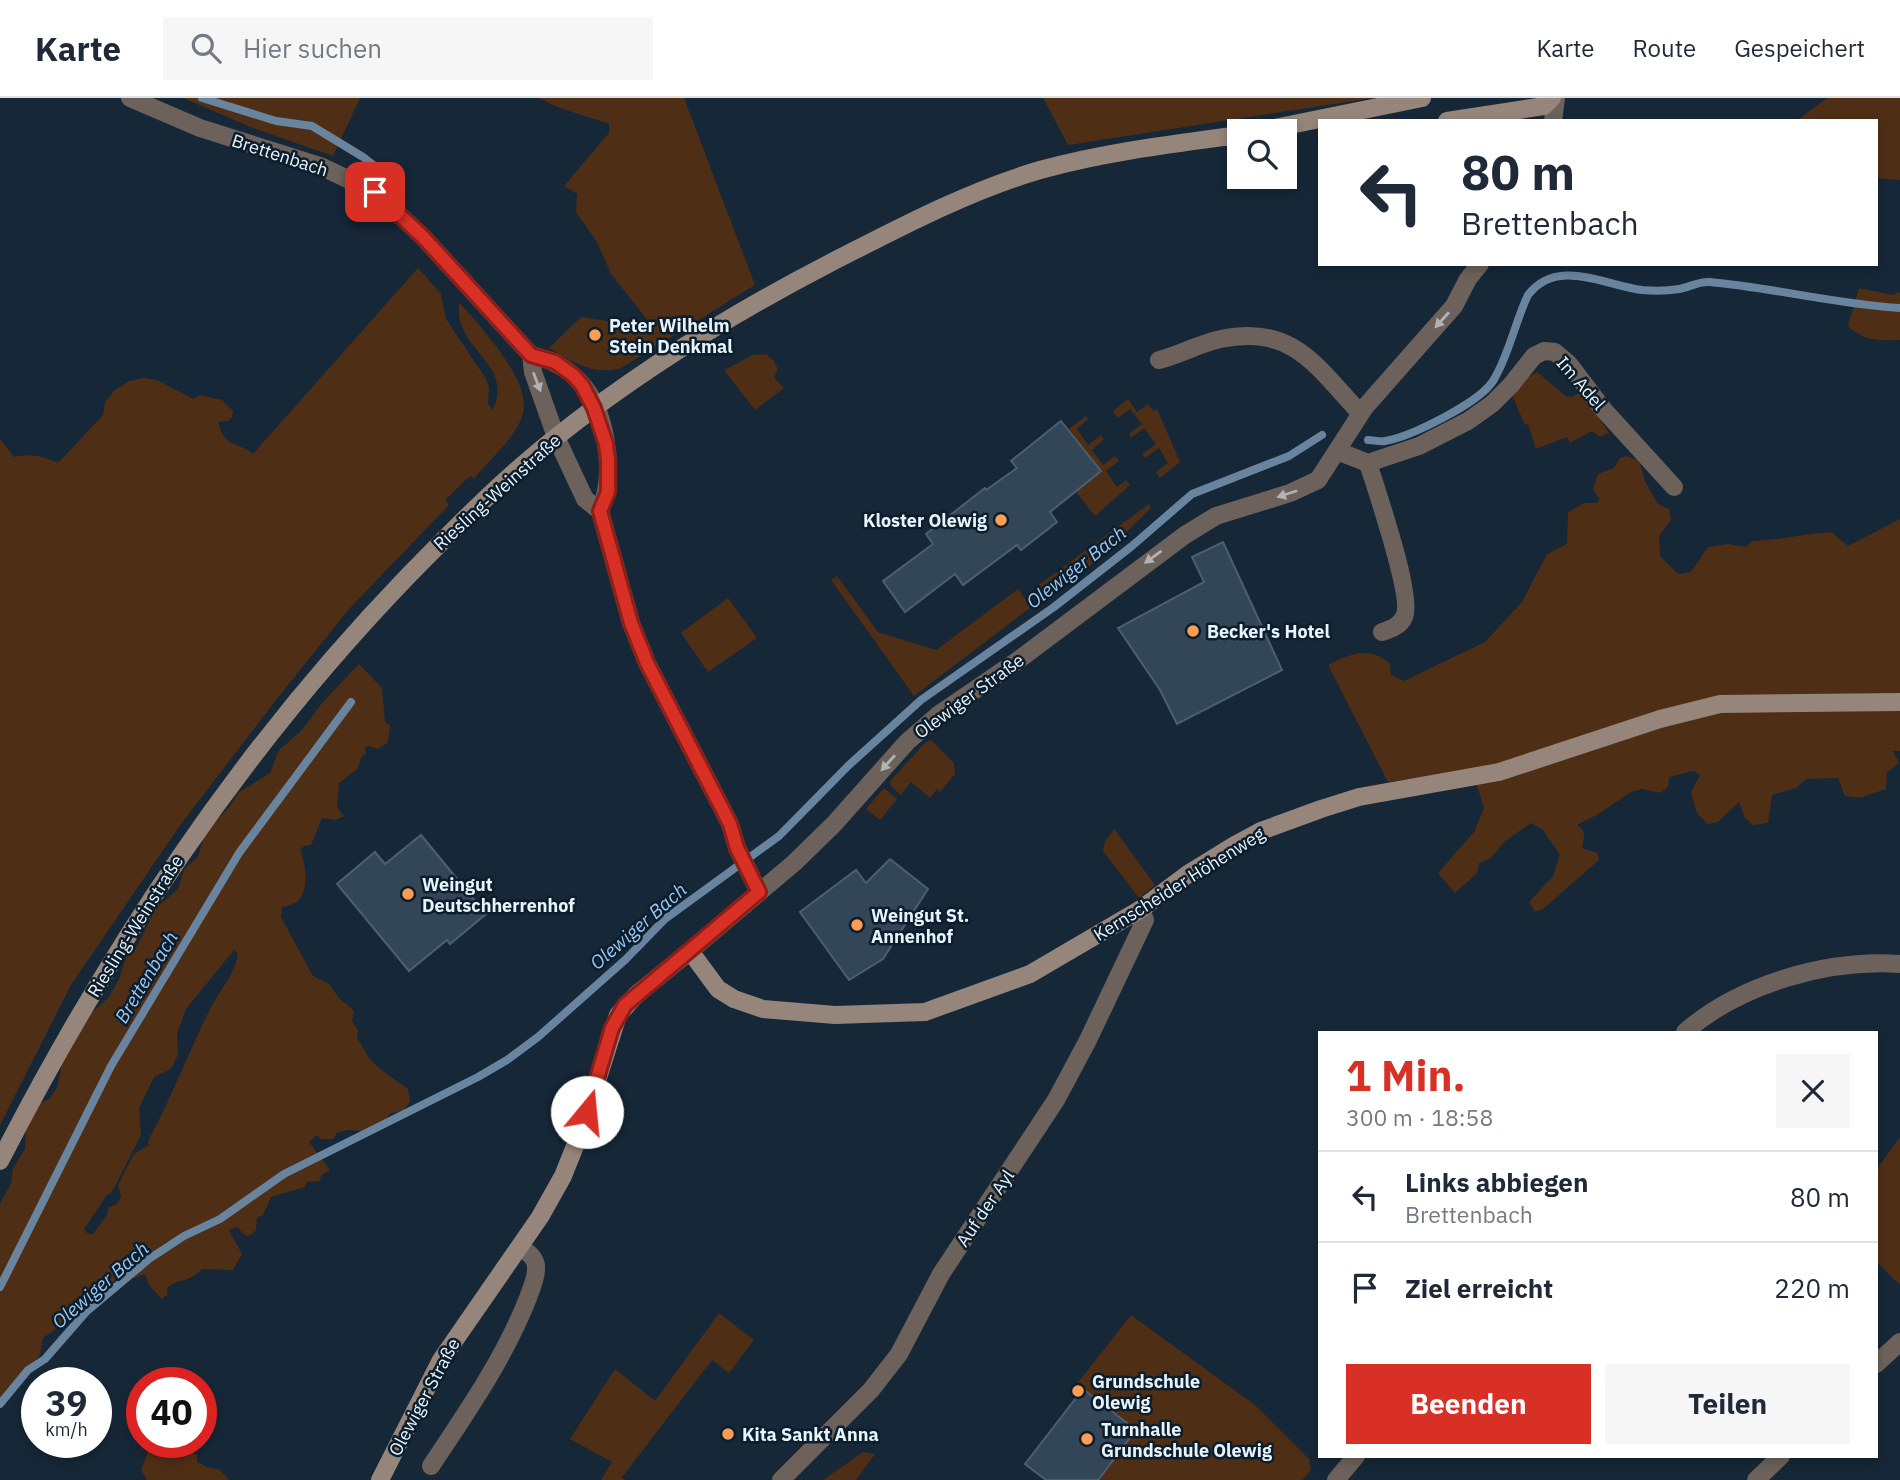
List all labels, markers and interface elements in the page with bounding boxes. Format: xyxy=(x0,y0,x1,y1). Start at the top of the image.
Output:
search box xyxy=(163,17,653,80)
text: Karte xyxy=(35,27,121,70)
icon: search xyxy=(187,29,225,67)
text: Hier suchen xyxy=(243,31,382,65)
text: Karte xyxy=(1536,32,1595,64)
text: Route xyxy=(1633,32,1696,64)
text: Gespeichert xyxy=(1734,32,1865,64)
map controls xyxy=(1227,119,1297,189)
button: search xyxy=(1227,119,1297,189)
street label: Brettenbach xyxy=(229,129,331,181)
text: 80 m xyxy=(1461,140,1575,203)
icon: left xyxy=(1346,147,1437,238)
pin xyxy=(345,162,405,222)
icon: arrive xyxy=(356,173,394,211)
text: Brettenbach xyxy=(1461,202,1639,244)
one-way arrow xyxy=(1434,311,1450,329)
place label: Peter Wilhelm Stein Denkmal xyxy=(609,314,733,358)
marker: Peter Wilhelm Stein Denkmal xyxy=(587,327,603,343)
street label: Im Adel xyxy=(1551,351,1611,415)
one-way arrow xyxy=(532,372,543,393)
street label: Riesling-Weinstraße xyxy=(428,429,566,555)
one-way arrow xyxy=(1277,489,1298,499)
place label: Kloster Olewig xyxy=(863,509,987,532)
marker: Kloster Olewig xyxy=(993,512,1009,528)
water label: Olewiger Bach xyxy=(1021,520,1131,614)
one-way arrow xyxy=(1144,550,1163,564)
place label: Becker's Hotel xyxy=(1207,620,1330,643)
marker: Becker's Hotel xyxy=(1185,623,1201,639)
street label: Olewiger Straße xyxy=(910,648,1029,744)
one-way arrow xyxy=(880,754,896,771)
street label: Kernscheider Höhenweg xyxy=(1089,822,1269,946)
street label: Riesling-Weinstraße xyxy=(82,850,188,1002)
place label: Weingut Deutschherrenhof xyxy=(422,873,575,917)
water label: Olewiger Bach xyxy=(585,877,691,975)
marker: Weingut Deutschherrenhof xyxy=(400,886,416,902)
place label: Weingut St. Annenhof xyxy=(871,904,969,948)
marker: Weingut St. Annenhof xyxy=(849,917,865,933)
water label: Brettenbach xyxy=(109,927,183,1027)
text: 1 Min. xyxy=(1346,1048,1466,1103)
button: close xyxy=(1776,1054,1850,1128)
position arrow xyxy=(550,1075,624,1149)
text: 300 m · 18:58 xyxy=(1346,1102,1493,1132)
street label: Auf der Ayl xyxy=(951,1165,1019,1251)
text: Links abbiegen xyxy=(1405,1165,1588,1199)
icon: left xyxy=(1346,1178,1384,1216)
text: 80 m xyxy=(1790,1180,1850,1214)
text: Brettenbach xyxy=(1405,1199,1533,1229)
water label: Olewiger Bach xyxy=(47,1236,153,1334)
icon: arrive xyxy=(1346,1269,1384,1307)
text: Ziel erreicht xyxy=(1405,1271,1553,1305)
text: 220 m xyxy=(1774,1271,1850,1305)
street label: Olewiger Straße xyxy=(383,1334,465,1460)
button: Beenden xyxy=(1346,1364,1591,1444)
button: Teilen xyxy=(1605,1364,1850,1444)
speed limit sign: 40 xyxy=(126,1367,217,1458)
place label: Grundschule Olewig xyxy=(1092,1370,1200,1414)
text: 39 xyxy=(45,1380,88,1426)
marker: Grundschule Olewig xyxy=(1070,1383,1086,1399)
text: km/h xyxy=(45,1418,88,1441)
place label: Turnhalle Grundschule Olewig xyxy=(1101,1418,1272,1462)
place label: Kita Sankt Anna xyxy=(742,1423,879,1446)
marker: Kita Sankt Anna xyxy=(720,1426,736,1442)
marker: Turnhalle Grundschule Olewig xyxy=(1079,1431,1095,1447)

